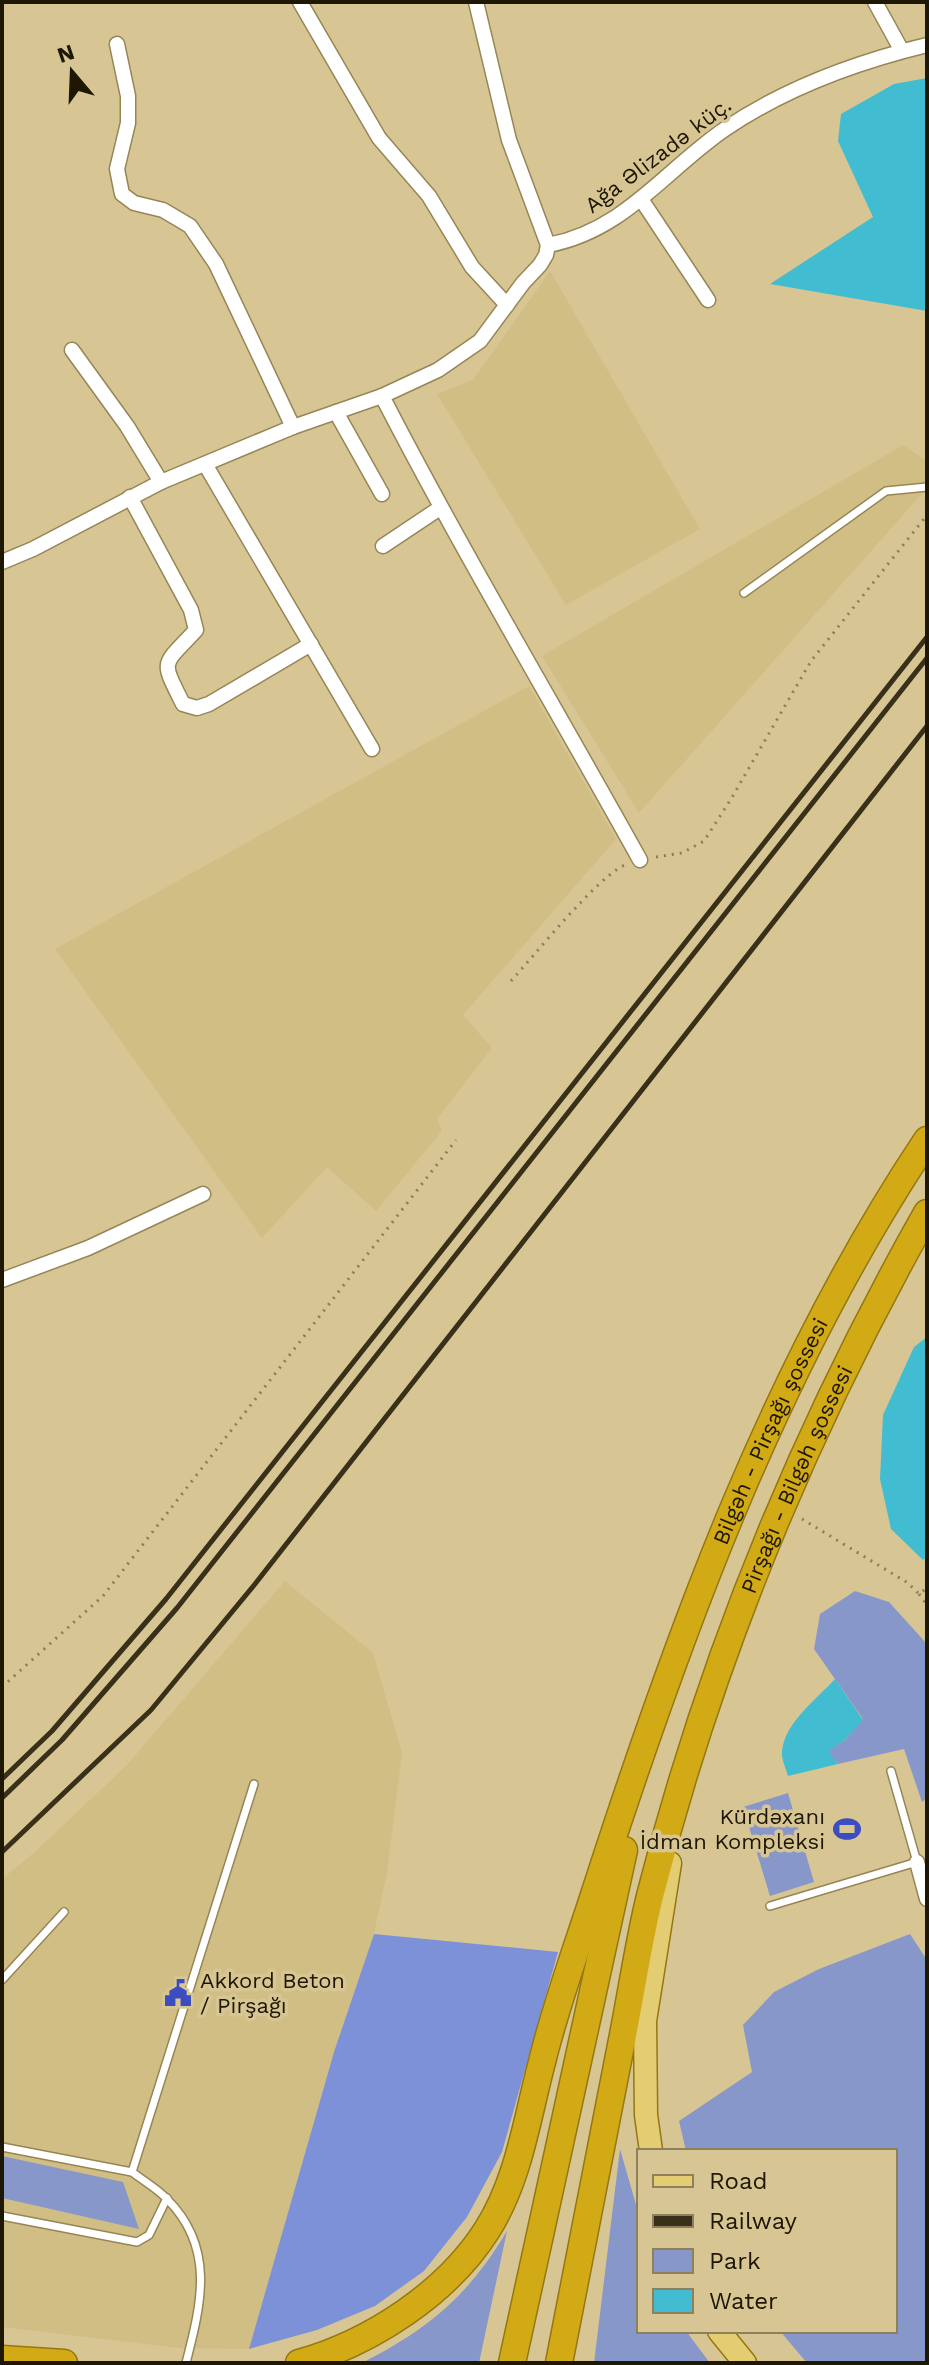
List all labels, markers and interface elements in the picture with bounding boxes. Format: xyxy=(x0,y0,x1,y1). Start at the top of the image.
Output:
north arrow xyxy=(32,32,112,112)
text: N xyxy=(54,39,77,68)
street label: Ağa Əlizadə küç. xyxy=(580,92,736,218)
street label: Bilgəh - Pirşağı şossesi xyxy=(707,1314,833,1548)
street label: Pirşağı - Bilgəh şossesi xyxy=(735,1361,857,1597)
place label: Kürdəxanı İdman Kompleksi xyxy=(640,1804,825,1854)
sports icon: Kürdəxanı İdman Kompleksi xyxy=(832,1814,862,1844)
place label: Akkord Beton / Pirşağı xyxy=(200,1968,345,2018)
public building icon: Akkord Beton / Pirşağı xyxy=(163,1978,193,2008)
legend xyxy=(637,2149,897,2333)
text: Road xyxy=(709,2167,768,2195)
text: Railway xyxy=(709,2207,798,2235)
text: Park xyxy=(709,2247,761,2275)
text: Water xyxy=(709,2287,778,2315)

